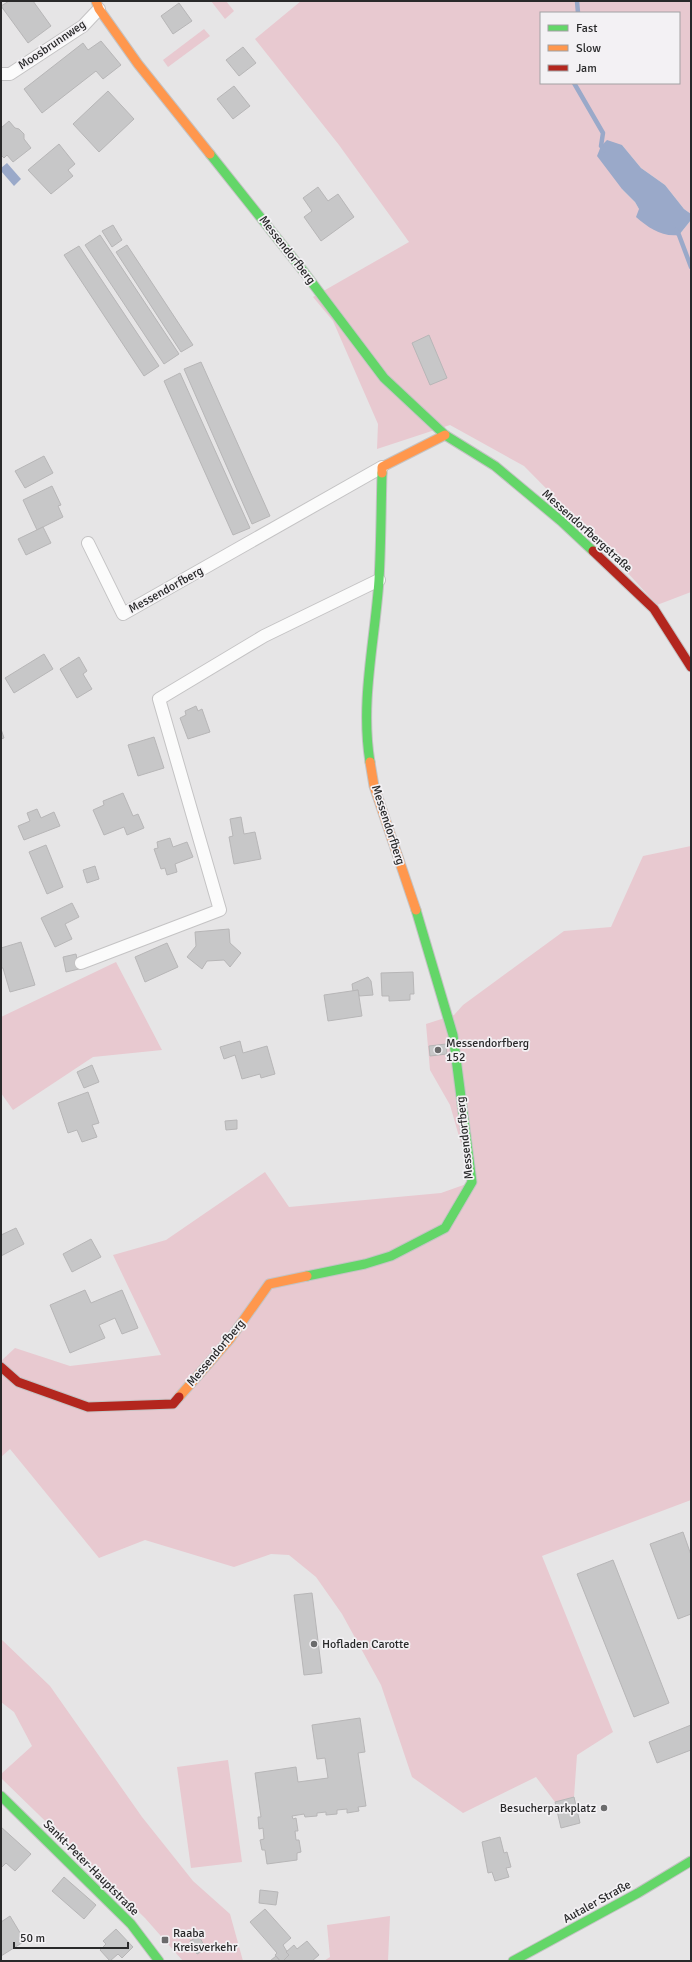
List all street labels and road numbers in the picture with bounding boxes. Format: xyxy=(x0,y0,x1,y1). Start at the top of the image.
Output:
street label: Moosbrunnweg xyxy=(15,17,89,73)
street label: Messendorfberg xyxy=(256,213,318,287)
street label: Messendorfbergstraße xyxy=(539,486,635,576)
street label: Messendorfberg xyxy=(126,563,206,617)
street label: Messendorfberg xyxy=(368,783,408,867)
street label: Messendorfberg xyxy=(453,1096,477,1180)
street label: Messendorfberg xyxy=(184,1316,248,1390)
street label: Sankt-Peter-Hauptstraße xyxy=(40,1817,142,1919)
street label: Autaler Straße xyxy=(560,1877,634,1927)

